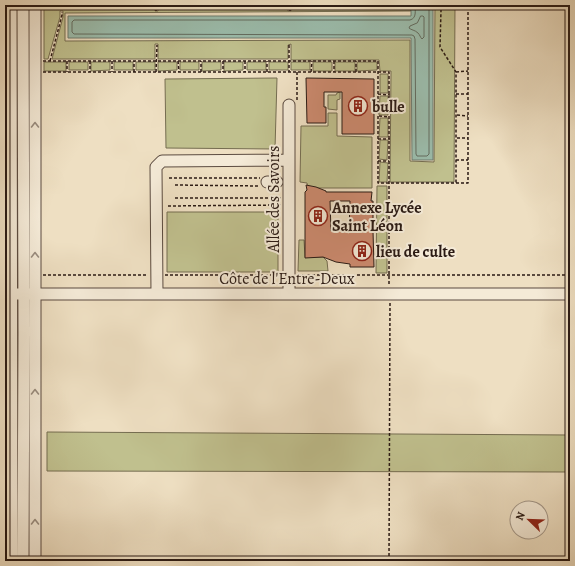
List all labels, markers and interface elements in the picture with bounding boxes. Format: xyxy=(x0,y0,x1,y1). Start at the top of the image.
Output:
building icon: bulle xyxy=(347,95,369,117)
place label: bulle xyxy=(371,96,405,118)
one-way arrow xyxy=(31,122,39,128)
street label: Allée des Savoirs xyxy=(263,146,285,253)
place label: Annexe Lycée Saint Léon xyxy=(331,197,422,237)
building icon: Annexe Lycée Saint Léon xyxy=(307,205,329,227)
building icon: lieu de culte xyxy=(351,240,373,262)
place label: lieu de culte xyxy=(376,241,455,263)
one-way arrow xyxy=(31,252,39,258)
street label: Côte de l'Entre-Deux xyxy=(219,268,355,290)
one-way arrow xyxy=(31,389,39,395)
north arrow xyxy=(509,500,549,540)
text: N xyxy=(512,510,529,523)
one-way arrow xyxy=(31,519,39,525)

